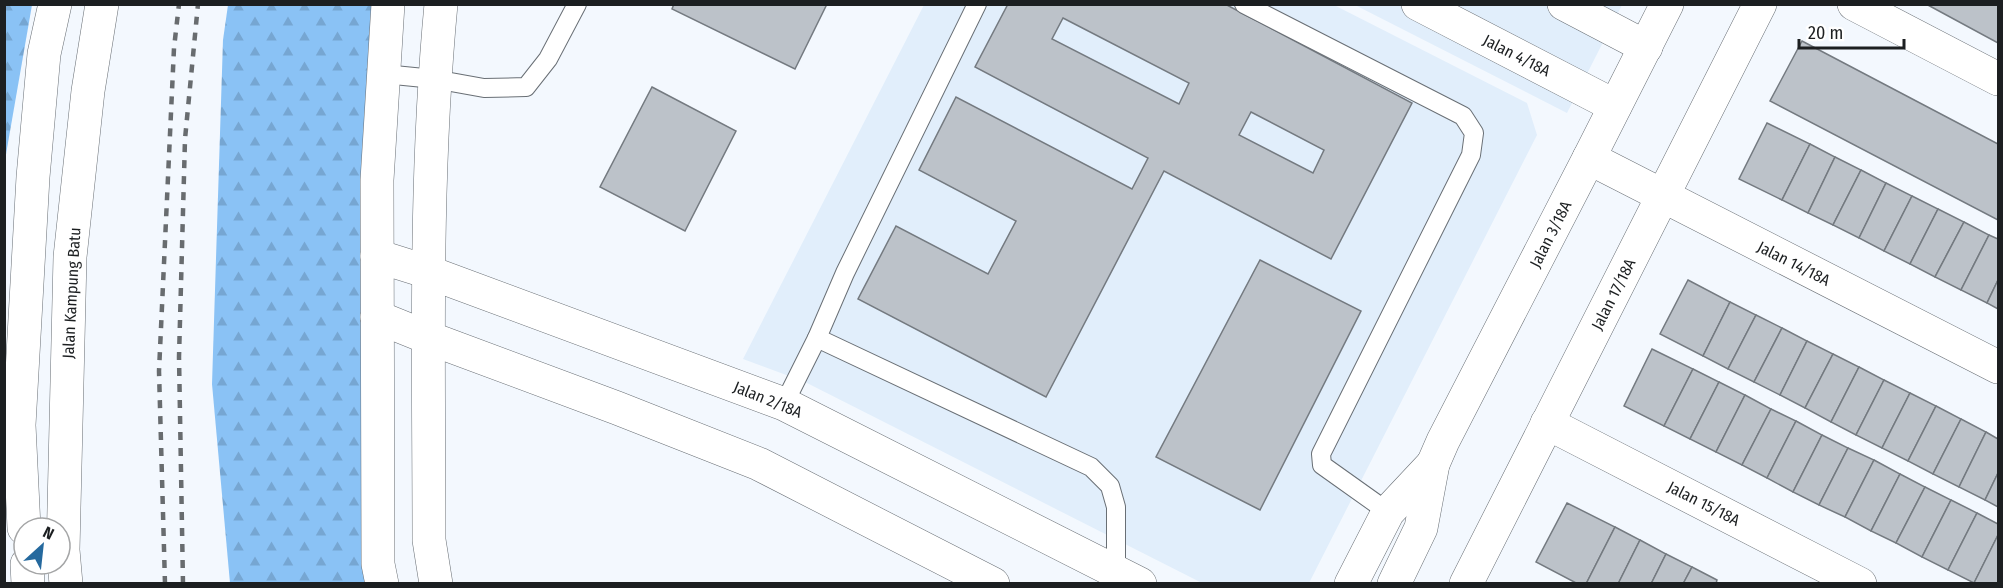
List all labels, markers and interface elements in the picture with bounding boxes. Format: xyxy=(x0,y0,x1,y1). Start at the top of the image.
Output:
scale bar xyxy=(1799,12,1904,50)
text: 20 m xyxy=(1808,22,1843,44)
street label: Jalan 4/18A xyxy=(1480,30,1554,81)
street label: Jalan 3/18A xyxy=(1526,197,1576,271)
street label: Jalan Kampung Batu xyxy=(59,227,84,359)
street label: Jalan 14/18A xyxy=(1754,237,1834,290)
street label: Jalan 17/18A xyxy=(1587,255,1640,333)
street label: Jalan 2/18A xyxy=(731,377,806,422)
street label: Jalan 15/18A xyxy=(1664,477,1744,530)
north arrow xyxy=(12,516,72,576)
text: N xyxy=(40,522,57,544)

